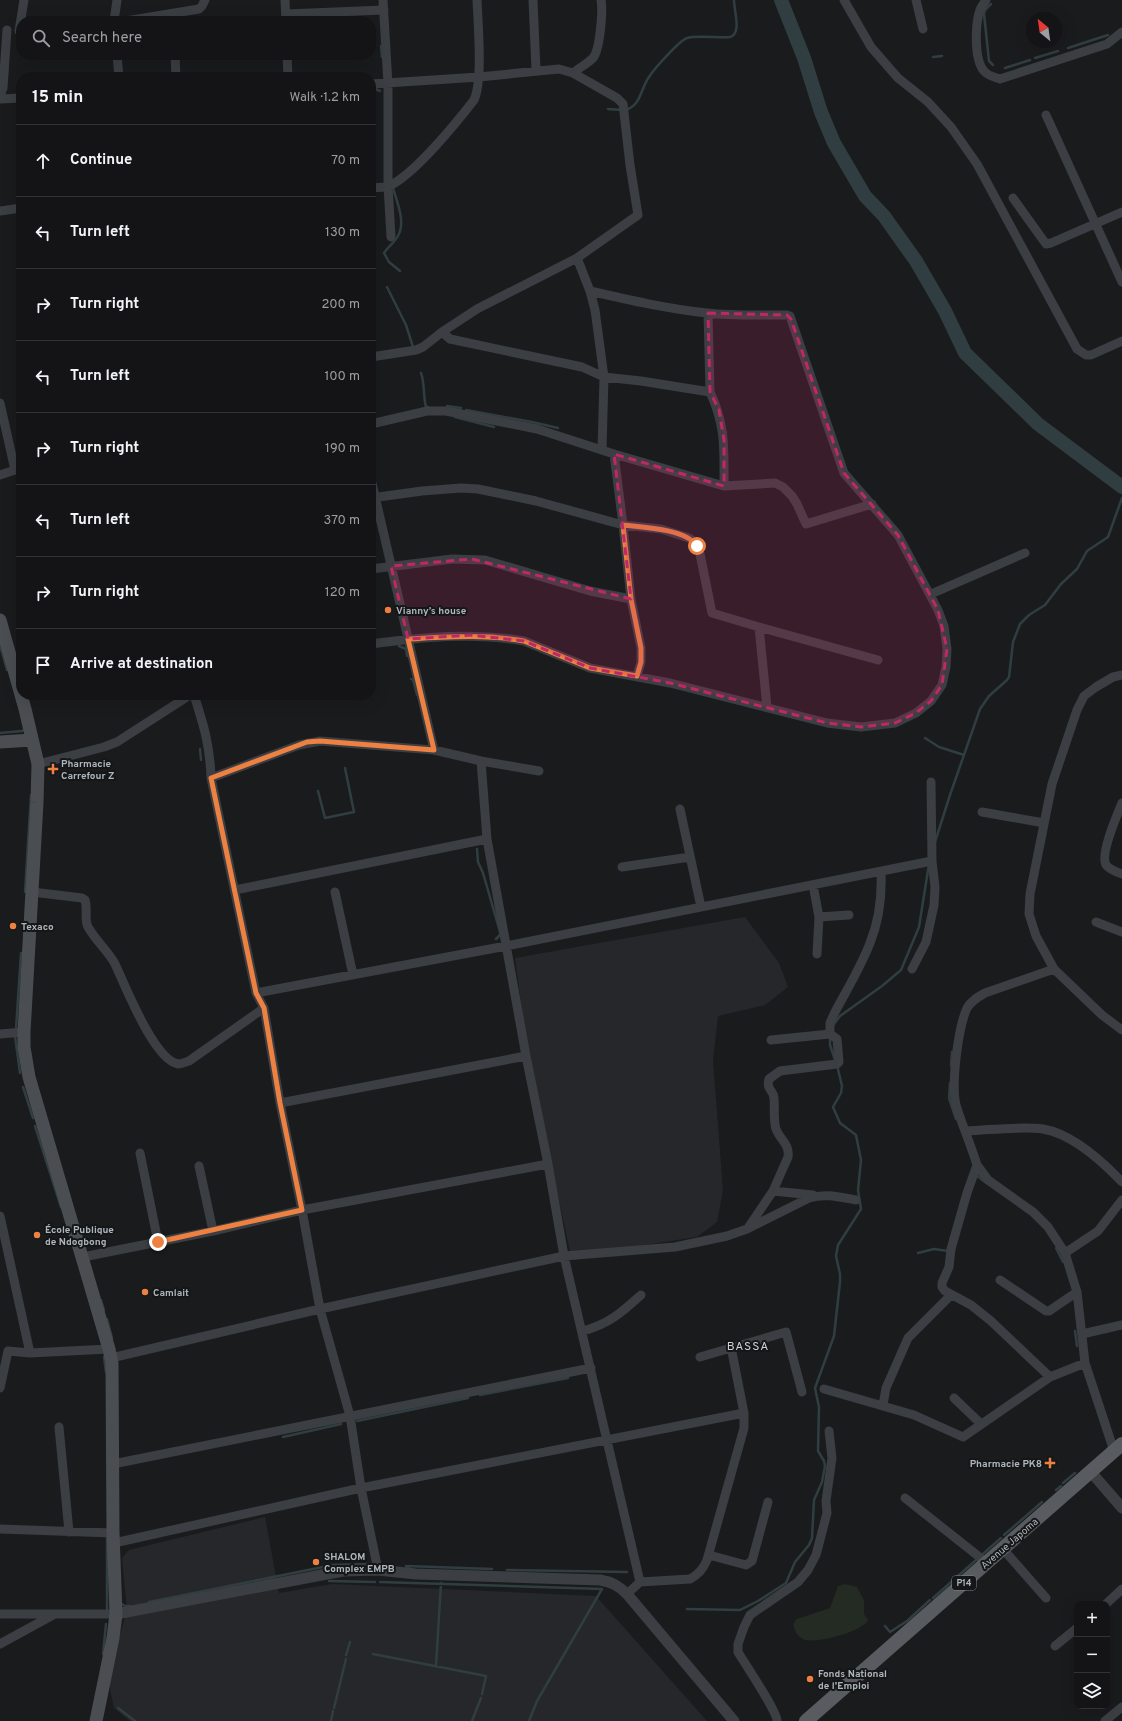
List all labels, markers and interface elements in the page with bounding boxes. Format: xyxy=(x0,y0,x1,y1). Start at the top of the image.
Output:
north arrow xyxy=(1026,12,1062,48)
search box xyxy=(16,16,376,60)
icon: search xyxy=(30,27,52,49)
text: Search here xyxy=(62,29,142,48)
text: 15 min xyxy=(32,87,83,109)
text: Walk · 1.2 km xyxy=(289,90,360,106)
icon: ahead xyxy=(32,150,54,172)
text: Continue xyxy=(70,151,132,170)
text: 70 m xyxy=(331,153,360,169)
icon: left xyxy=(32,222,54,244)
text: Turn left xyxy=(70,223,130,242)
text: 130 m xyxy=(325,225,360,241)
icon: right xyxy=(32,294,54,316)
text: Turn right xyxy=(70,295,139,314)
text: 200 m xyxy=(321,297,360,313)
icon: left xyxy=(32,366,54,388)
text: Turn left xyxy=(70,367,130,386)
text: 100 m xyxy=(324,369,360,385)
icon: right xyxy=(32,438,54,460)
text: Turn right xyxy=(70,439,139,458)
text: 190 m xyxy=(325,441,360,457)
icon: left xyxy=(32,510,54,532)
text: Turn left xyxy=(70,511,130,530)
text: 370 m xyxy=(323,513,360,529)
route start xyxy=(688,537,706,555)
icon: right xyxy=(32,582,54,604)
text: Turn right xyxy=(70,583,139,602)
text: 120 m xyxy=(325,585,360,601)
marker: Vianny’s house xyxy=(383,605,393,615)
place label: Vianny’s house xyxy=(396,605,467,618)
icon: arrive xyxy=(32,654,54,676)
text: Arrive at destination xyxy=(70,655,213,674)
place label: Pharmacie Carrefour Z xyxy=(61,758,114,783)
marker: Pharmacie Carrefour Z xyxy=(48,764,58,774)
marker: Texaco xyxy=(8,921,18,931)
place label: Texaco xyxy=(21,921,54,934)
place label: École Publique de Ndogbong xyxy=(45,1224,114,1249)
marker: École Publique de Ndogbong xyxy=(32,1230,42,1240)
route end xyxy=(149,1233,167,1251)
marker: Camlait xyxy=(140,1287,150,1297)
place label: Camlait xyxy=(153,1287,189,1300)
district label: BASSA xyxy=(727,1339,769,1355)
place label: Pharmacie PK8 xyxy=(970,1458,1042,1471)
marker: Pharmacie PK8 xyxy=(1045,1458,1055,1468)
street label: Avenue Japoma xyxy=(979,1516,1041,1573)
place label: SHALOM Complex EMPB xyxy=(324,1551,395,1576)
marker: SHALOM Complex EMPB xyxy=(311,1557,321,1567)
road number: P14 xyxy=(952,1576,976,1590)
map controls xyxy=(1074,1601,1110,1709)
button: + xyxy=(1074,1601,1110,1637)
button: − xyxy=(1074,1637,1110,1673)
place label: Fonds National de l'Emploi xyxy=(818,1668,887,1693)
button: layers xyxy=(1074,1673,1110,1709)
marker: Fonds National de l'Emploi xyxy=(805,1674,815,1684)

